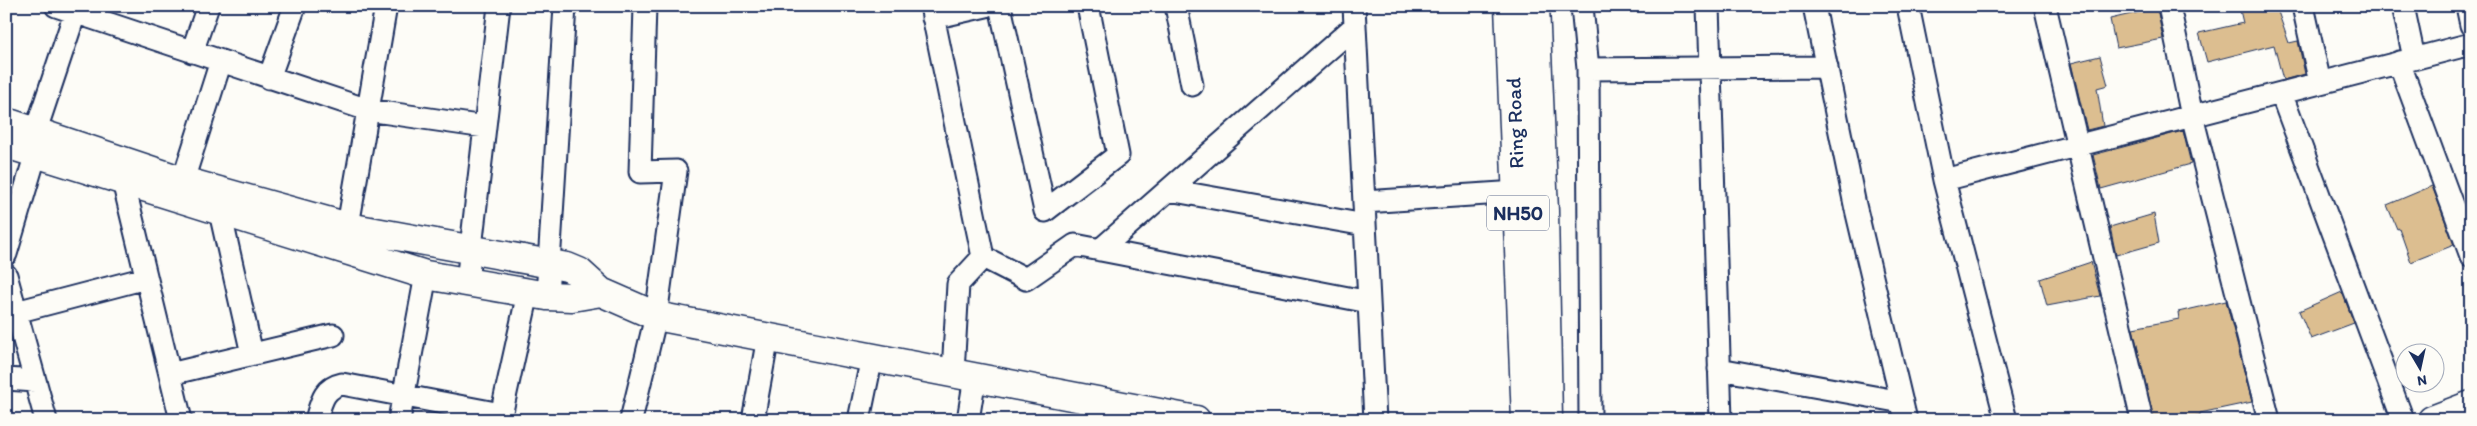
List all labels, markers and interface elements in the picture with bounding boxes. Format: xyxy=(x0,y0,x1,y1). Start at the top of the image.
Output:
street label: Ring Road xyxy=(1500,76,1529,169)
road number: NH50 xyxy=(1487,196,1549,230)
north arrow xyxy=(2394,344,2444,394)
text: N xyxy=(2416,371,2428,389)

